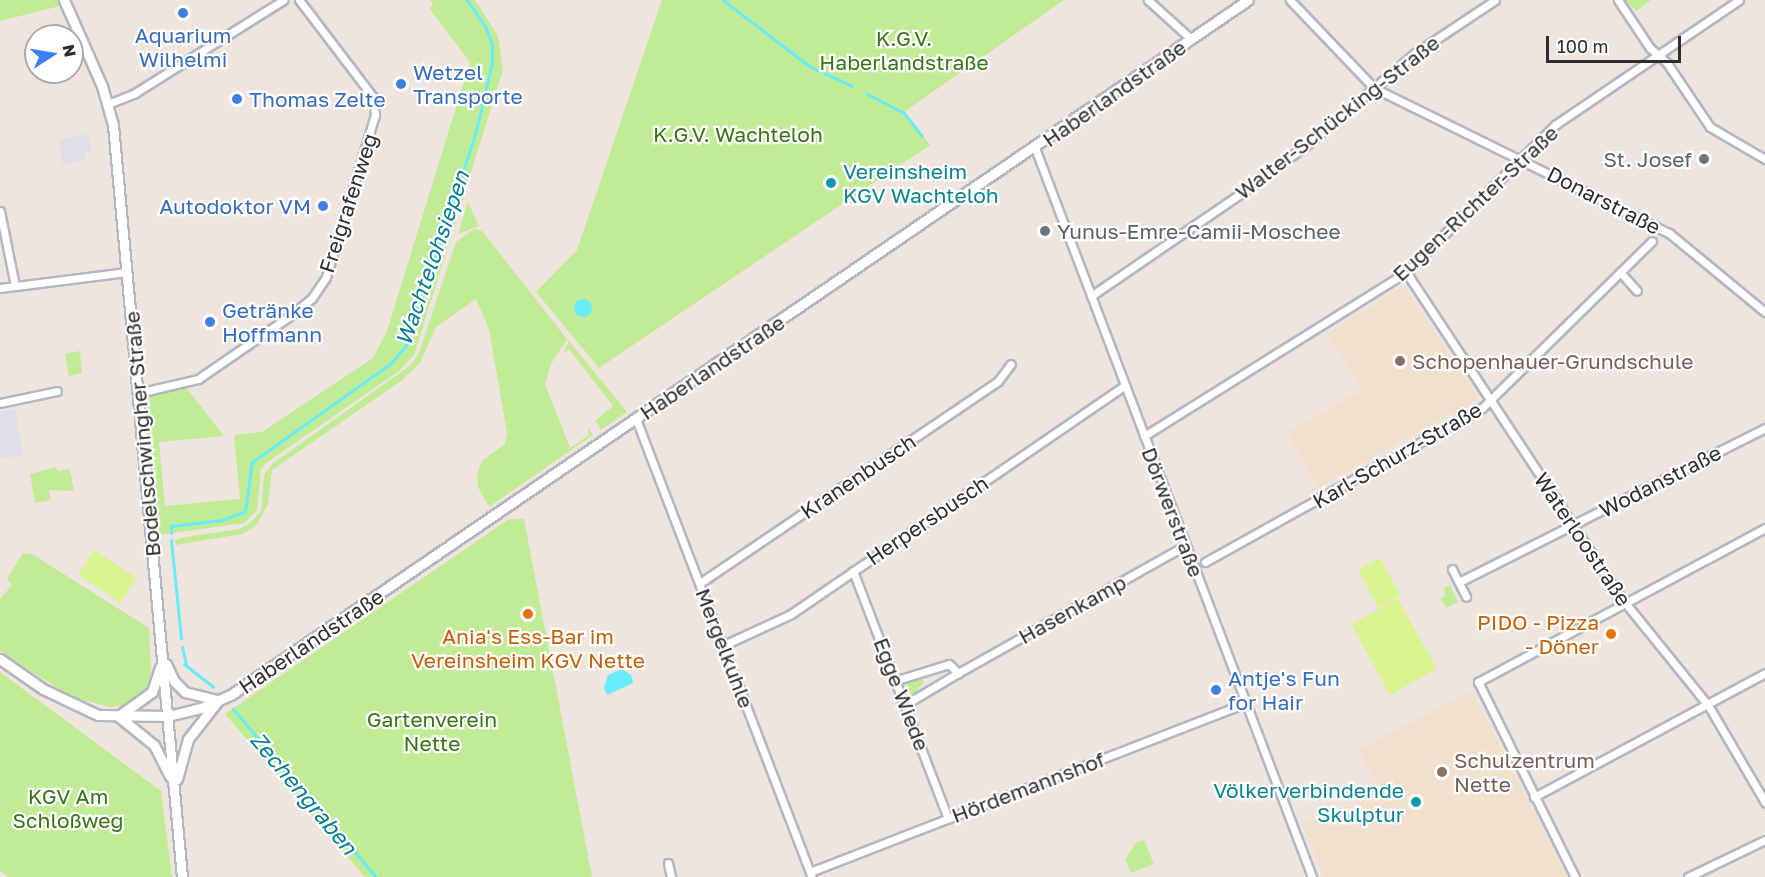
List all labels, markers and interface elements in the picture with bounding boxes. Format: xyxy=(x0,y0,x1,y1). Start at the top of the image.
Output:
marker: Aquarium Wilhelmi xyxy=(176,6,190,20)
place label: Aquarium Wilhelmi xyxy=(135,22,231,72)
north arrow xyxy=(24,24,84,84)
scale bar xyxy=(1549,24,1684,62)
park label: K.G.V. Haberlandstraße xyxy=(819,25,989,75)
street label: Walter-Schücking-Straße xyxy=(1230,30,1444,204)
street label: Haberlandstraße xyxy=(1037,34,1191,152)
text: 100 m xyxy=(1557,35,1608,57)
text: N xyxy=(59,43,81,59)
place label: Wetzel Transporte xyxy=(413,59,523,109)
marker: Wetzel Transporte xyxy=(394,77,408,91)
place label: Thomas Zelte xyxy=(249,86,386,112)
marker: Thomas Zelte xyxy=(230,92,244,106)
street label: Eugen-Richter-Straße xyxy=(1387,120,1563,286)
park label: K.G.V. Wachteloh xyxy=(653,121,823,147)
street label: Freigrafenweg xyxy=(314,130,382,276)
place label: St. Josef xyxy=(1603,146,1692,172)
marker: St. Josef xyxy=(1697,152,1711,166)
place label: Vereinsheim KGV Wachteloh xyxy=(843,158,999,208)
street label: Donarstraße xyxy=(1543,161,1665,239)
water label: Wachtelohsiepen xyxy=(390,167,474,349)
marker: Vereinsheim KGV Wachteloh xyxy=(824,176,838,190)
place label: Autodoktor VM xyxy=(159,193,311,219)
marker: Autodoktor VM xyxy=(316,199,330,213)
place label: Yunus-Emre-Camii-Moschee xyxy=(1057,218,1341,244)
marker: Yunus-Emre-Camii-Moschee xyxy=(1038,224,1052,238)
place label: Getränke Hoffmann xyxy=(222,297,322,347)
street label: Haberlandstraße xyxy=(635,309,789,425)
street label: Bodelschwingher Straße xyxy=(119,310,165,558)
marker: Getränke Hoffmann xyxy=(203,315,217,329)
place label: Schopenhauer-Grundschule xyxy=(1412,348,1693,374)
marker: Schopenhauer-Grundschule xyxy=(1393,354,1407,368)
street label: Karl-Schurz-Straße xyxy=(1308,396,1486,514)
street label: Kranenbusch xyxy=(796,428,920,524)
street label: Wodanstraße xyxy=(1595,440,1725,522)
street label: Dörwerstraße xyxy=(1137,444,1209,580)
street label: Waterloostraße xyxy=(1529,468,1637,610)
street label: Herpersbusch xyxy=(861,470,993,570)
street label: Hasenkamp xyxy=(1014,569,1130,649)
street label: Haberlandstraße xyxy=(234,583,388,699)
street label: Mergelkuhle xyxy=(691,585,759,711)
marker: Ania's Ess-Bar im Vereinsheim KGV Nette xyxy=(521,607,535,621)
place label: PIDO - Pizza - Döner xyxy=(1477,609,1599,659)
place label: Ania's Ess-Bar im Vereinsheim KGV Nette xyxy=(411,623,645,673)
marker: PIDO - Pizza - Döner xyxy=(1604,627,1618,641)
street label: Egge Wiede xyxy=(869,634,935,754)
place label: Antje's Fun for Hair xyxy=(1228,665,1340,715)
marker: Antje's Fun for Hair xyxy=(1209,683,1223,697)
park label: Gartenverein Nette xyxy=(367,706,497,756)
water label: Zechengraben xyxy=(245,726,363,860)
street label: Hördemannshof xyxy=(948,746,1108,828)
place label: Schulzentrum Nette xyxy=(1454,747,1595,797)
marker: Schulzentrum Nette xyxy=(1435,765,1449,779)
place label: Völkerverbindende Skulptur xyxy=(1213,777,1404,827)
park label: KGV Am Schloßweg xyxy=(13,783,123,833)
marker: Völkerverbindende Skulptur xyxy=(1409,795,1423,809)

